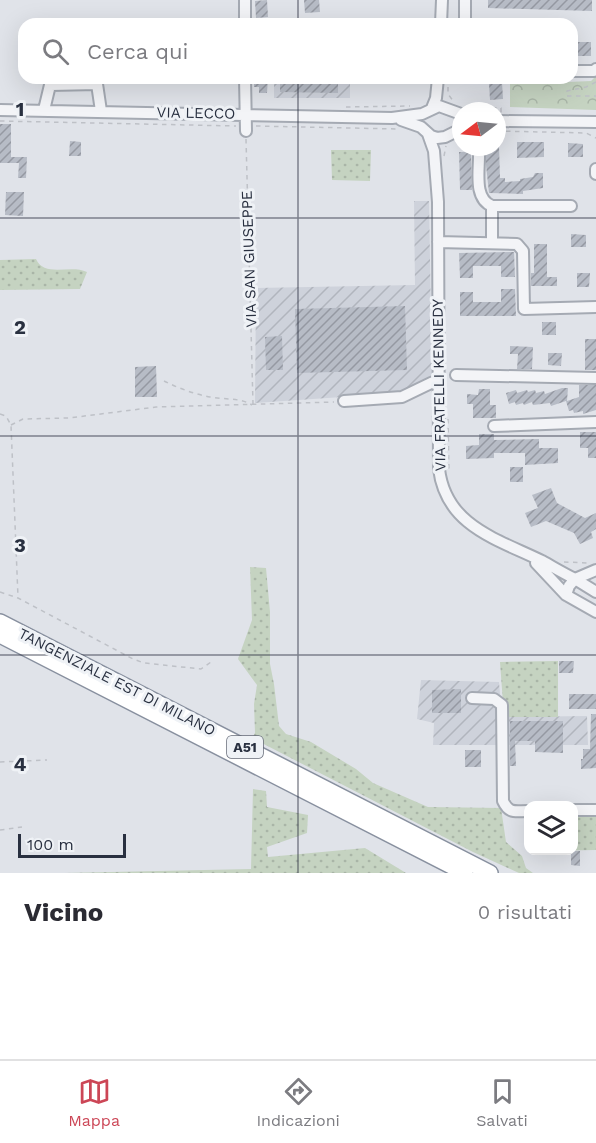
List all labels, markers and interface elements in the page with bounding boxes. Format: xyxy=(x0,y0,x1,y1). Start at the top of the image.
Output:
search box xyxy=(18,18,578,84)
icon: search xyxy=(39,35,72,68)
text: Cerca qui xyxy=(87,39,188,64)
text: 1 xyxy=(16,97,24,121)
north arrow xyxy=(452,102,506,156)
street label: VIA LECCO xyxy=(156,103,236,123)
street label: VIA SAN GIUSEPPE xyxy=(238,190,260,328)
street label: VIA FRATELLI KENNEDY xyxy=(428,298,450,471)
text: 2 xyxy=(14,315,26,339)
text: 3 xyxy=(14,533,26,557)
street label: TANGENZIALE EST DI MILANO xyxy=(15,624,219,740)
road number: A51 xyxy=(227,736,263,758)
text: 4 xyxy=(14,752,27,776)
map controls xyxy=(524,801,578,855)
button: layers xyxy=(524,801,578,855)
scale bar xyxy=(18,831,126,858)
text: 100 m xyxy=(27,835,74,854)
text: Vicino xyxy=(24,897,103,927)
text: 0 risultati xyxy=(478,900,572,924)
tab: Mappa xyxy=(68,1075,120,1130)
tab: Indicazioni xyxy=(256,1075,340,1130)
tab: Salvati xyxy=(476,1075,528,1130)

